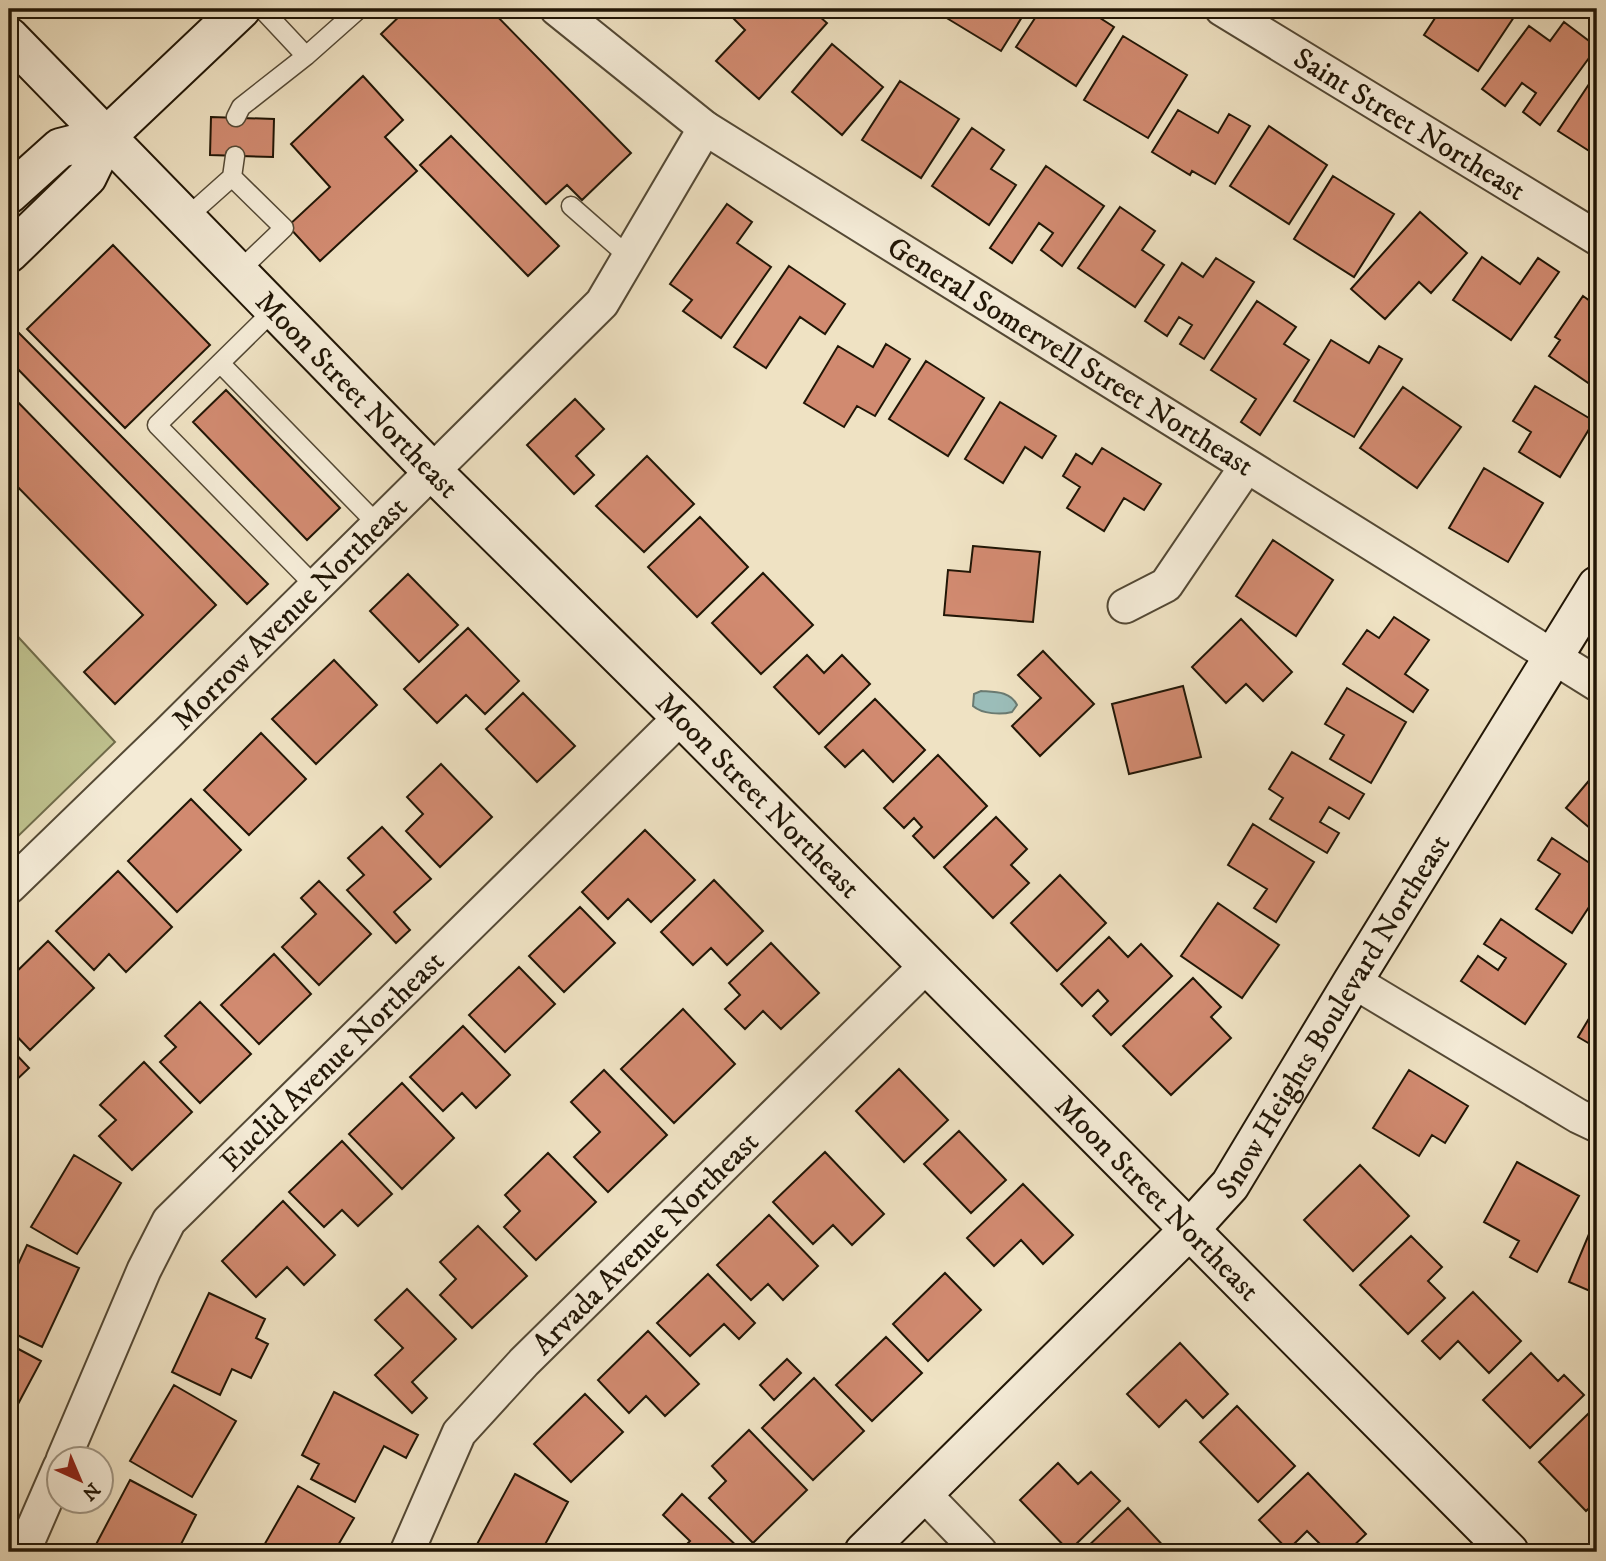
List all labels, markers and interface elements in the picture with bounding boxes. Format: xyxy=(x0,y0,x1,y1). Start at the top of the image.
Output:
street label: Saint Street Northeast xyxy=(1286,40,1532,210)
street label: General Somervell Street Northeast xyxy=(880,229,1260,485)
street label: Moon Street Northeast xyxy=(247,284,466,507)
street label: Morrow Avenue Northeast xyxy=(165,489,416,739)
street label: Moon Street Northeast xyxy=(647,685,867,907)
street label: Snow Heights Boulevard Northeast xyxy=(1209,828,1459,1208)
street label: Euclid Avenue Northeast xyxy=(213,944,453,1180)
street label: Moon Street Northeast xyxy=(1046,1088,1267,1310)
street label: Arvada Avenue Northeast xyxy=(525,1124,767,1364)
north arrow xyxy=(46,1446,116,1516)
text: N xyxy=(77,1477,104,1505)

